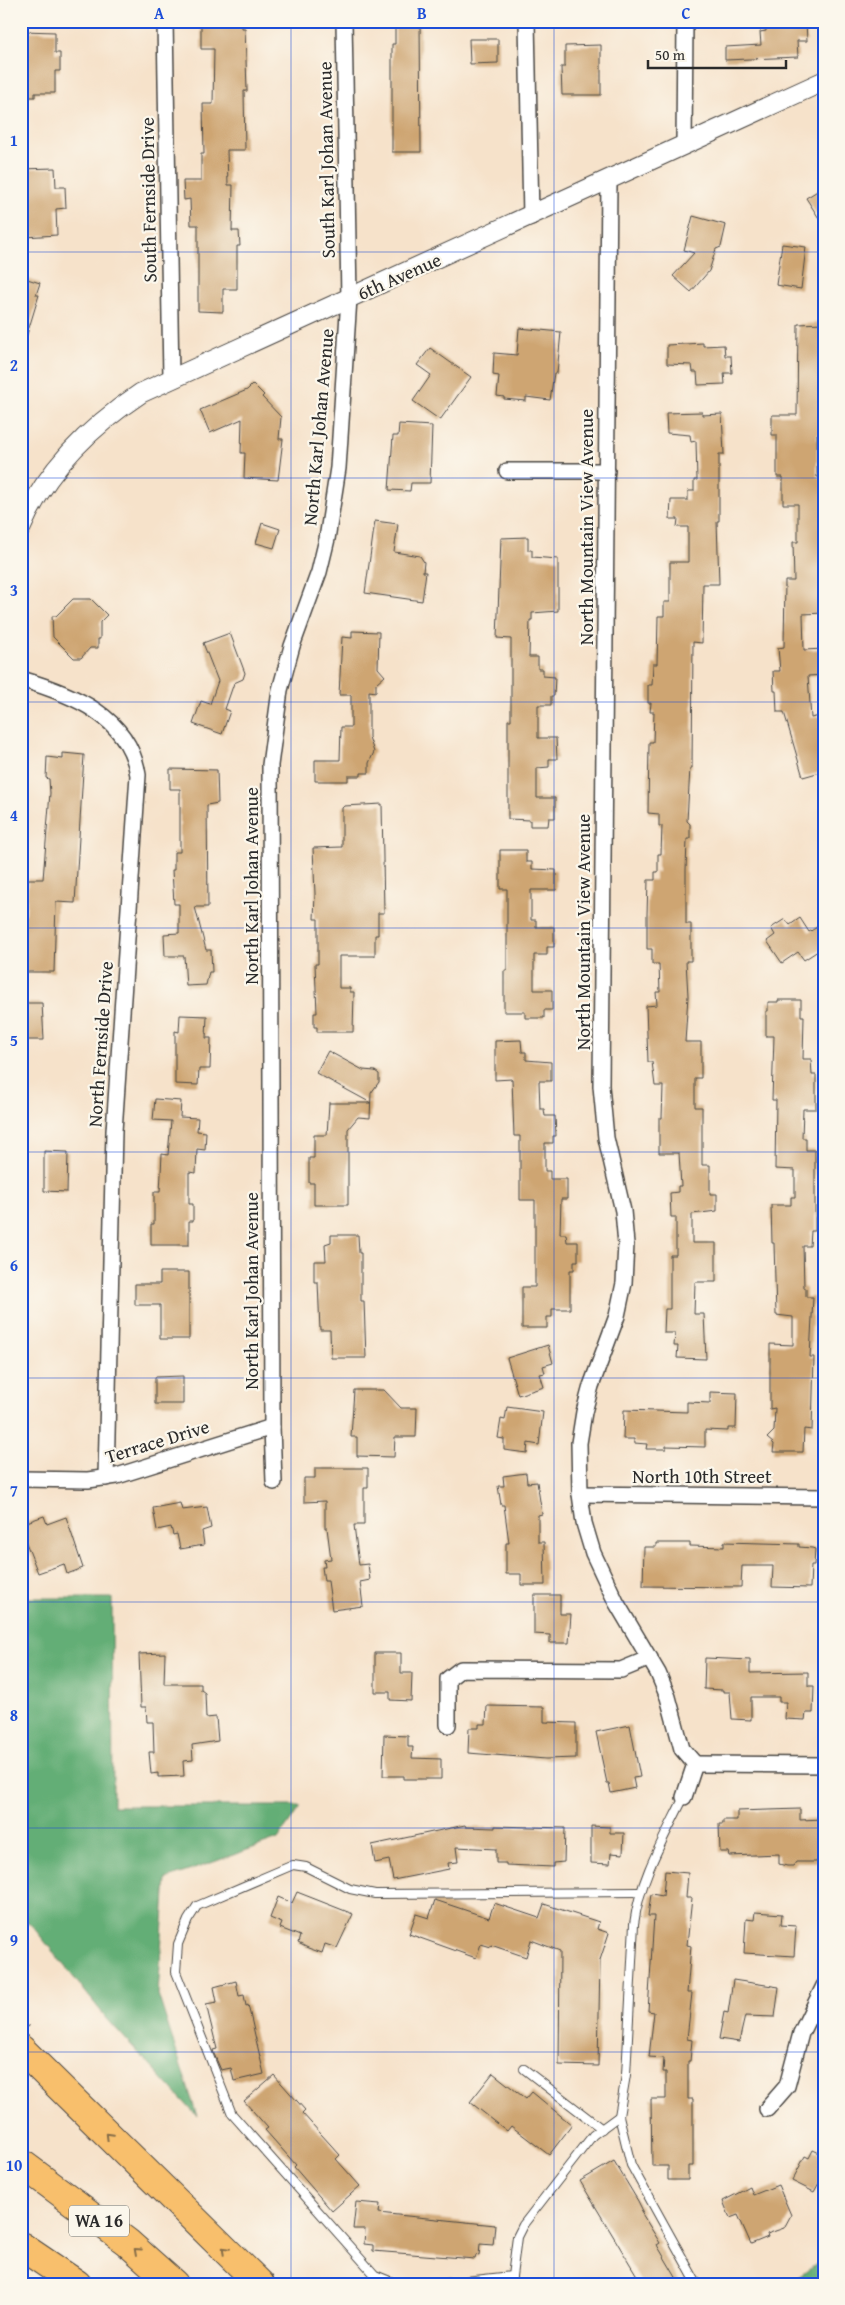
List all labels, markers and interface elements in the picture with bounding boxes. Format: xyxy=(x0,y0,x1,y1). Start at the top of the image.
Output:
text: A xyxy=(154,1,165,25)
text: B xyxy=(417,1,427,25)
text: C xyxy=(681,1,691,25)
scale bar xyxy=(648,38,785,70)
text: 50 m xyxy=(655,44,686,65)
street label: South Karl Johan Avenue xyxy=(310,61,342,259)
street label: South Fernside Drive xyxy=(133,117,163,283)
text: 1 xyxy=(10,128,18,152)
street label: 6th Avenue xyxy=(353,245,445,307)
street label: North Karl Johan Avenue xyxy=(295,327,341,527)
text: 2 xyxy=(10,353,18,377)
street label: North Mountain View Avenue xyxy=(572,409,600,645)
text: 3 xyxy=(10,578,18,602)
street label: North Karl Johan Avenue xyxy=(237,787,265,985)
text: 4 xyxy=(10,803,18,827)
street label: North Mountain View Avenue xyxy=(569,814,597,1050)
street label: North Fernside Drive xyxy=(80,960,120,1128)
text: 5 xyxy=(10,1028,18,1052)
street label: North Karl Johan Avenue xyxy=(237,1192,265,1390)
text: 6 xyxy=(10,1253,18,1277)
street label: Terrace Drive xyxy=(102,1412,213,1470)
street label: North 10th Street xyxy=(632,1462,772,1490)
text: 7 xyxy=(10,1478,18,1502)
text: 8 xyxy=(10,1703,18,1727)
text: 9 xyxy=(10,1928,18,1952)
one-way arrow xyxy=(106,2132,115,2141)
text: 10 xyxy=(6,2153,22,2177)
road number: WA 16 xyxy=(69,2206,129,2236)
one-way arrow xyxy=(222,2246,231,2255)
one-way arrow xyxy=(134,2248,143,2257)

